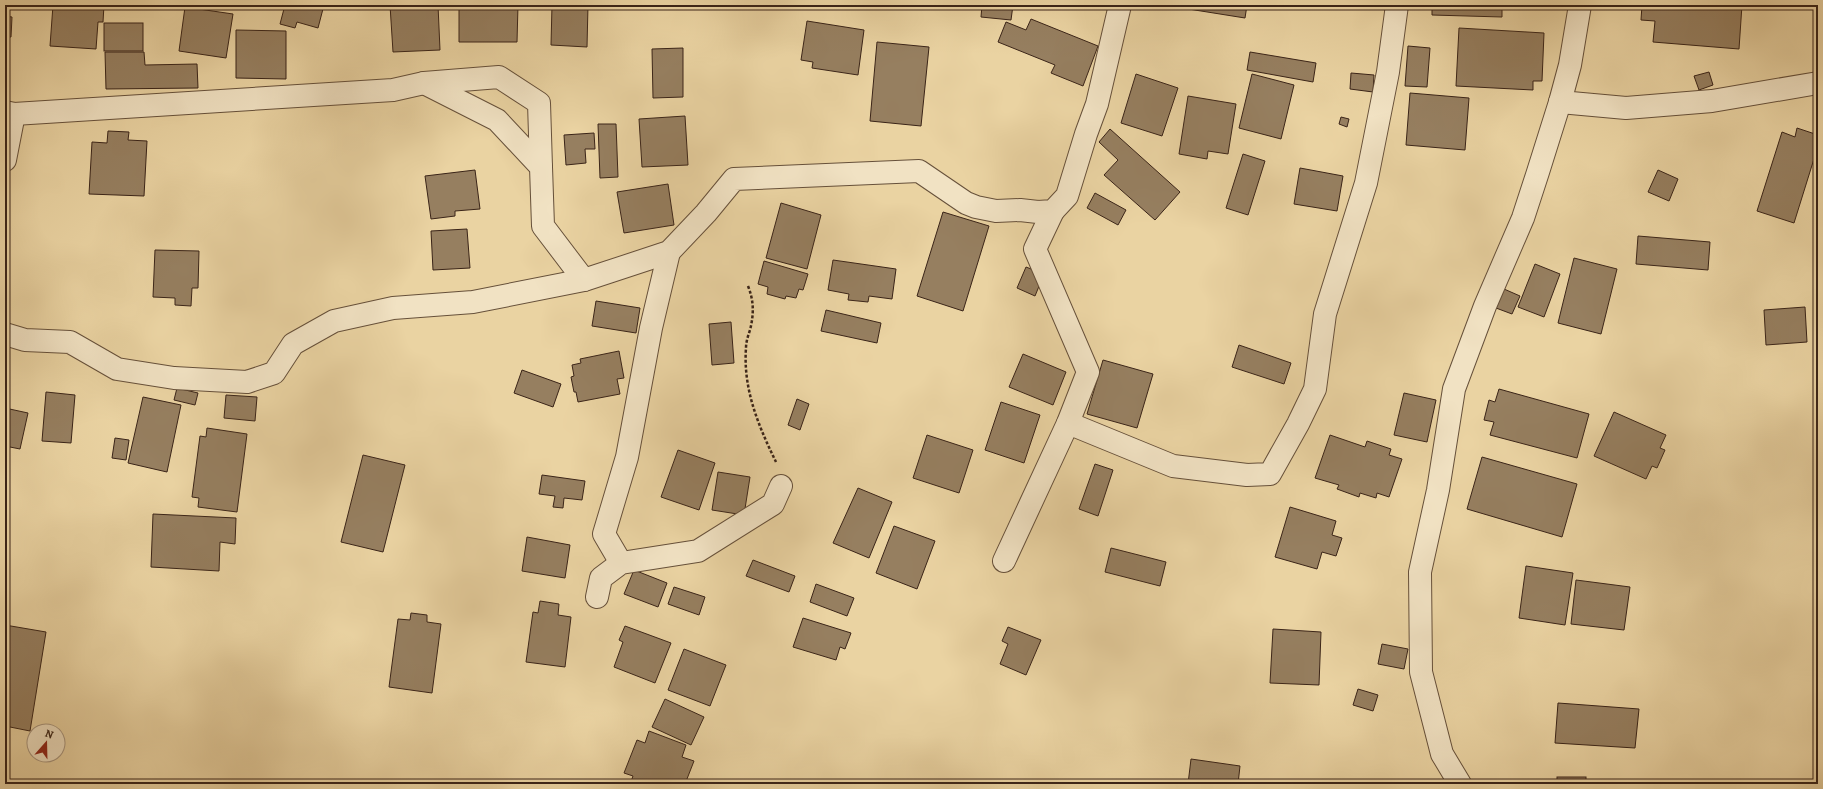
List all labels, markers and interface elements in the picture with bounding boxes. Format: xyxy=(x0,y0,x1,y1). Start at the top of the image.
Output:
north arrow xyxy=(26,723,66,763)
text: N xyxy=(43,726,56,742)

